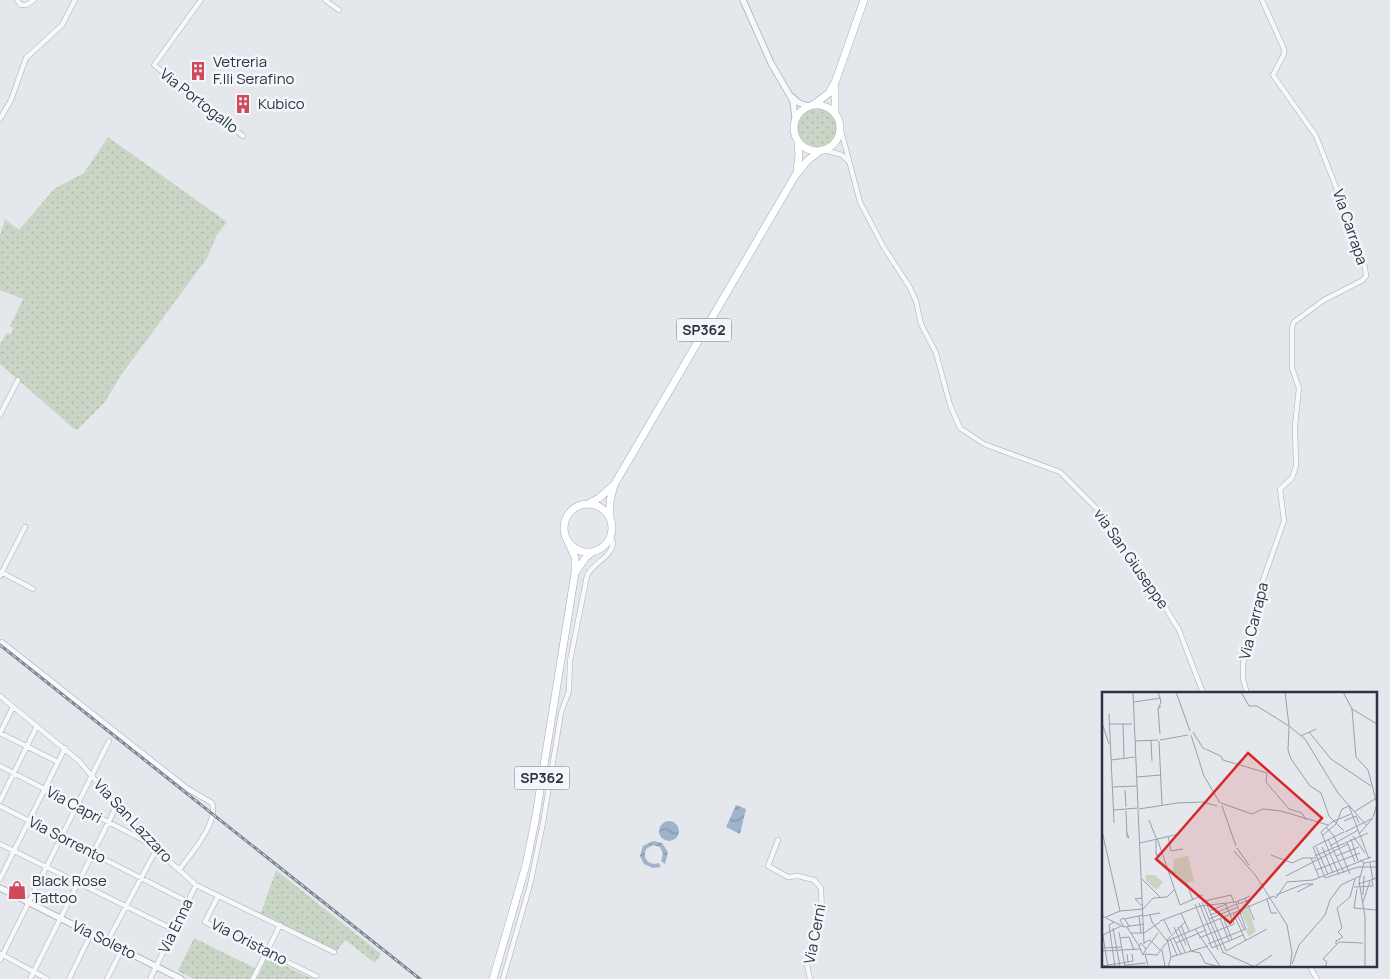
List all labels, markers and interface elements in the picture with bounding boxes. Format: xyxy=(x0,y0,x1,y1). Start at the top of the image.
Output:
place label: Vetreria F.lli Serafino xyxy=(213,51,294,89)
building icon: Vetreria F.lli Serafino xyxy=(187,60,209,82)
street label: Via Portogallo xyxy=(156,63,243,138)
building icon: Kubico xyxy=(232,93,254,115)
place label: Kubico xyxy=(258,93,305,114)
street label: Via Carrapa xyxy=(1328,186,1373,267)
road number: SP362 xyxy=(676,318,732,342)
street label: via San Giuseppe xyxy=(1089,504,1174,613)
street label: Via Carrapa xyxy=(1234,580,1273,662)
inset map xyxy=(1102,692,1378,966)
road number: SP362 xyxy=(514,766,570,790)
street label: Via San Lazzaro xyxy=(89,774,178,867)
street label: Via Capri xyxy=(43,781,106,828)
street label: Via Sorrento xyxy=(25,811,110,868)
place label: Black Rose Tattoo xyxy=(32,870,107,908)
shop icon: Black Rose Tattoo xyxy=(6,879,28,901)
street label: Via Enna xyxy=(153,895,198,957)
street label: Via Cerni xyxy=(798,902,831,966)
street label: Via Oristano xyxy=(207,913,291,970)
street label: Via Soleto xyxy=(69,915,140,964)

